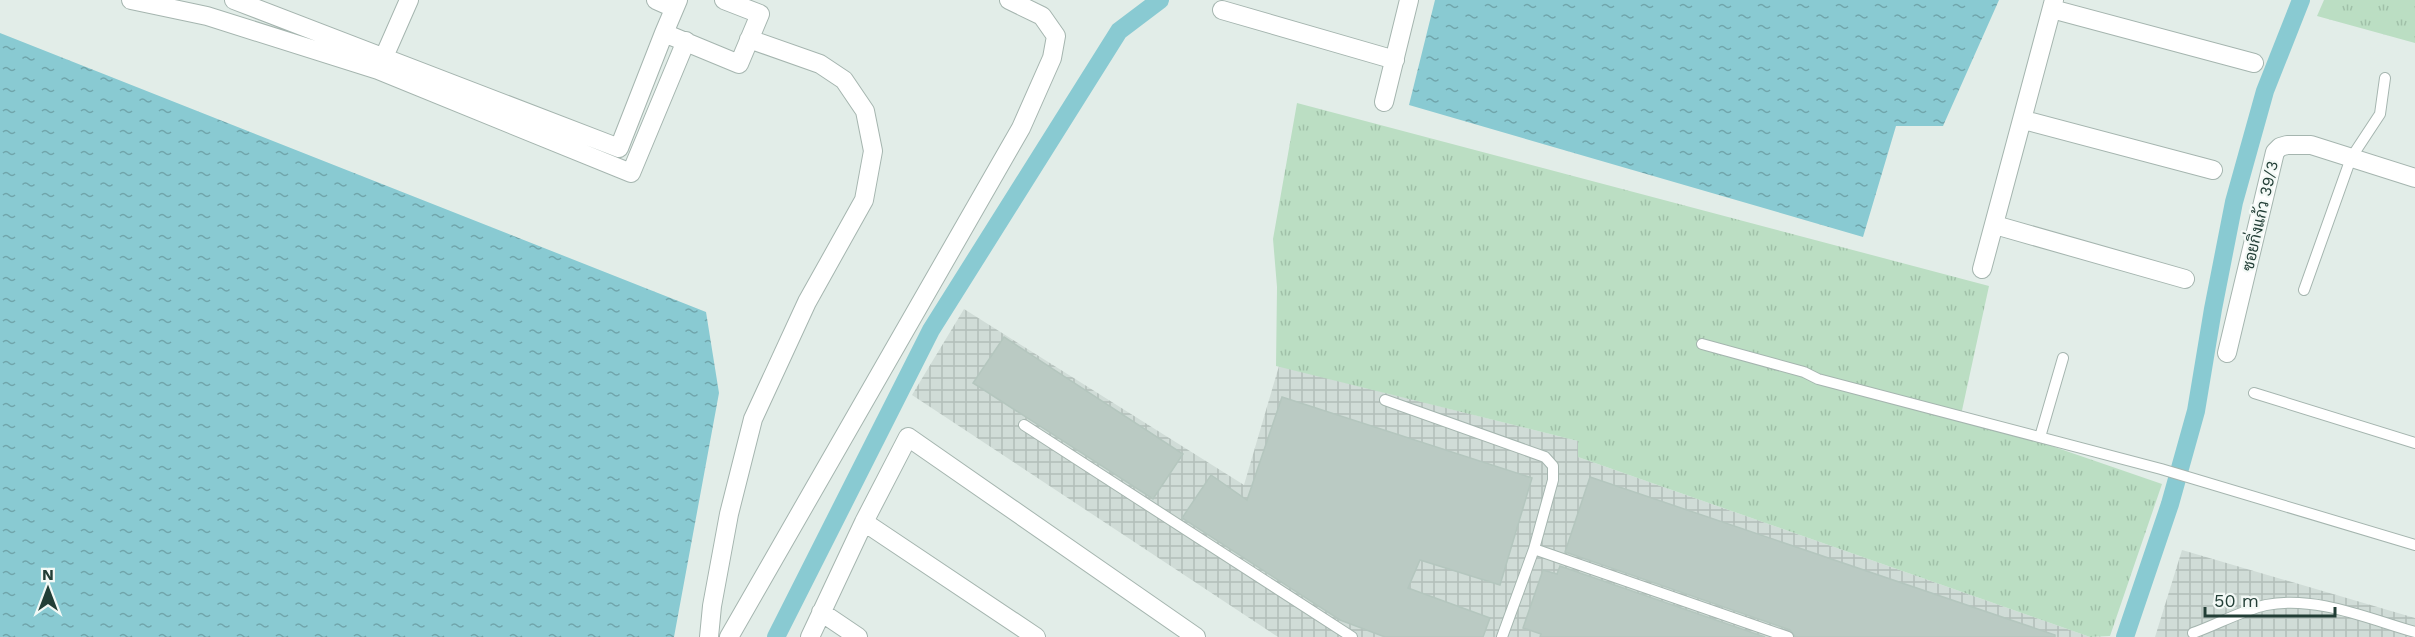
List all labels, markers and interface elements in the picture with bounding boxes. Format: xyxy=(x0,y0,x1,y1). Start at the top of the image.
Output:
street label: ซอยกิ่งแก้ว 39/3 xyxy=(2234,158,2282,273)
north arrow xyxy=(18,559,78,619)
text: N xyxy=(42,565,54,584)
scale bar xyxy=(2205,580,2336,618)
text: 50 m xyxy=(2214,590,2259,611)

